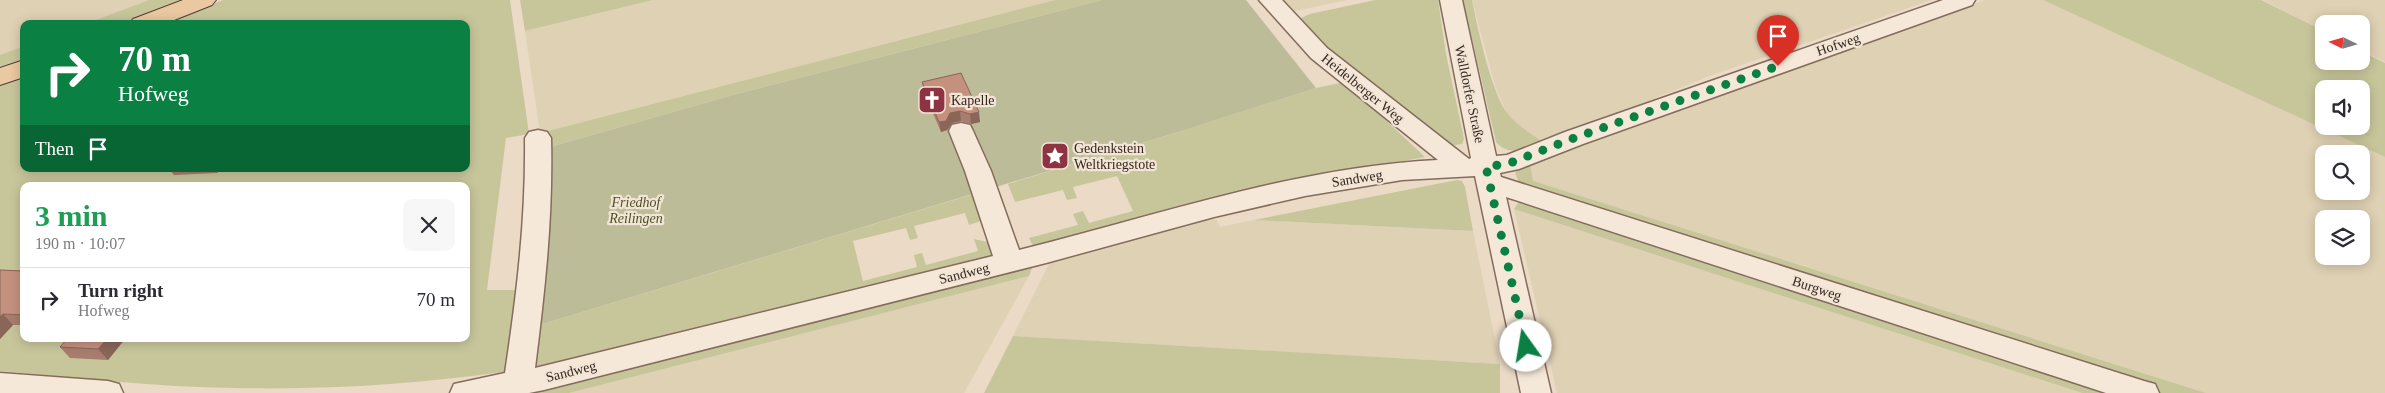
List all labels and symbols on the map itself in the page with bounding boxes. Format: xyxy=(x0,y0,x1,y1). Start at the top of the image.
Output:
pin xyxy=(1757,15,1799,66)
north arrow xyxy=(2315,15,2370,70)
street label: Hofweg xyxy=(1814,30,1862,59)
street label: Walldorfer Straße xyxy=(1452,44,1487,144)
street label: Heidelberger Weg xyxy=(1319,51,1407,126)
church icon: Kapelle xyxy=(917,85,947,115)
place label: Kapelle xyxy=(951,93,995,108)
place icon: Gedenkstein Weltkriegstote xyxy=(1040,141,1070,171)
place label: Gedenkstein Weltkriegstote xyxy=(1074,141,1155,172)
street label: Sandweg xyxy=(1331,167,1384,190)
park label: Friedhof Reilingen xyxy=(608,195,663,226)
street label: Sandweg xyxy=(937,260,991,287)
street label: Burgweg xyxy=(1790,273,1843,304)
position arrow xyxy=(1499,319,1551,371)
street label: Sandweg xyxy=(544,358,598,385)

